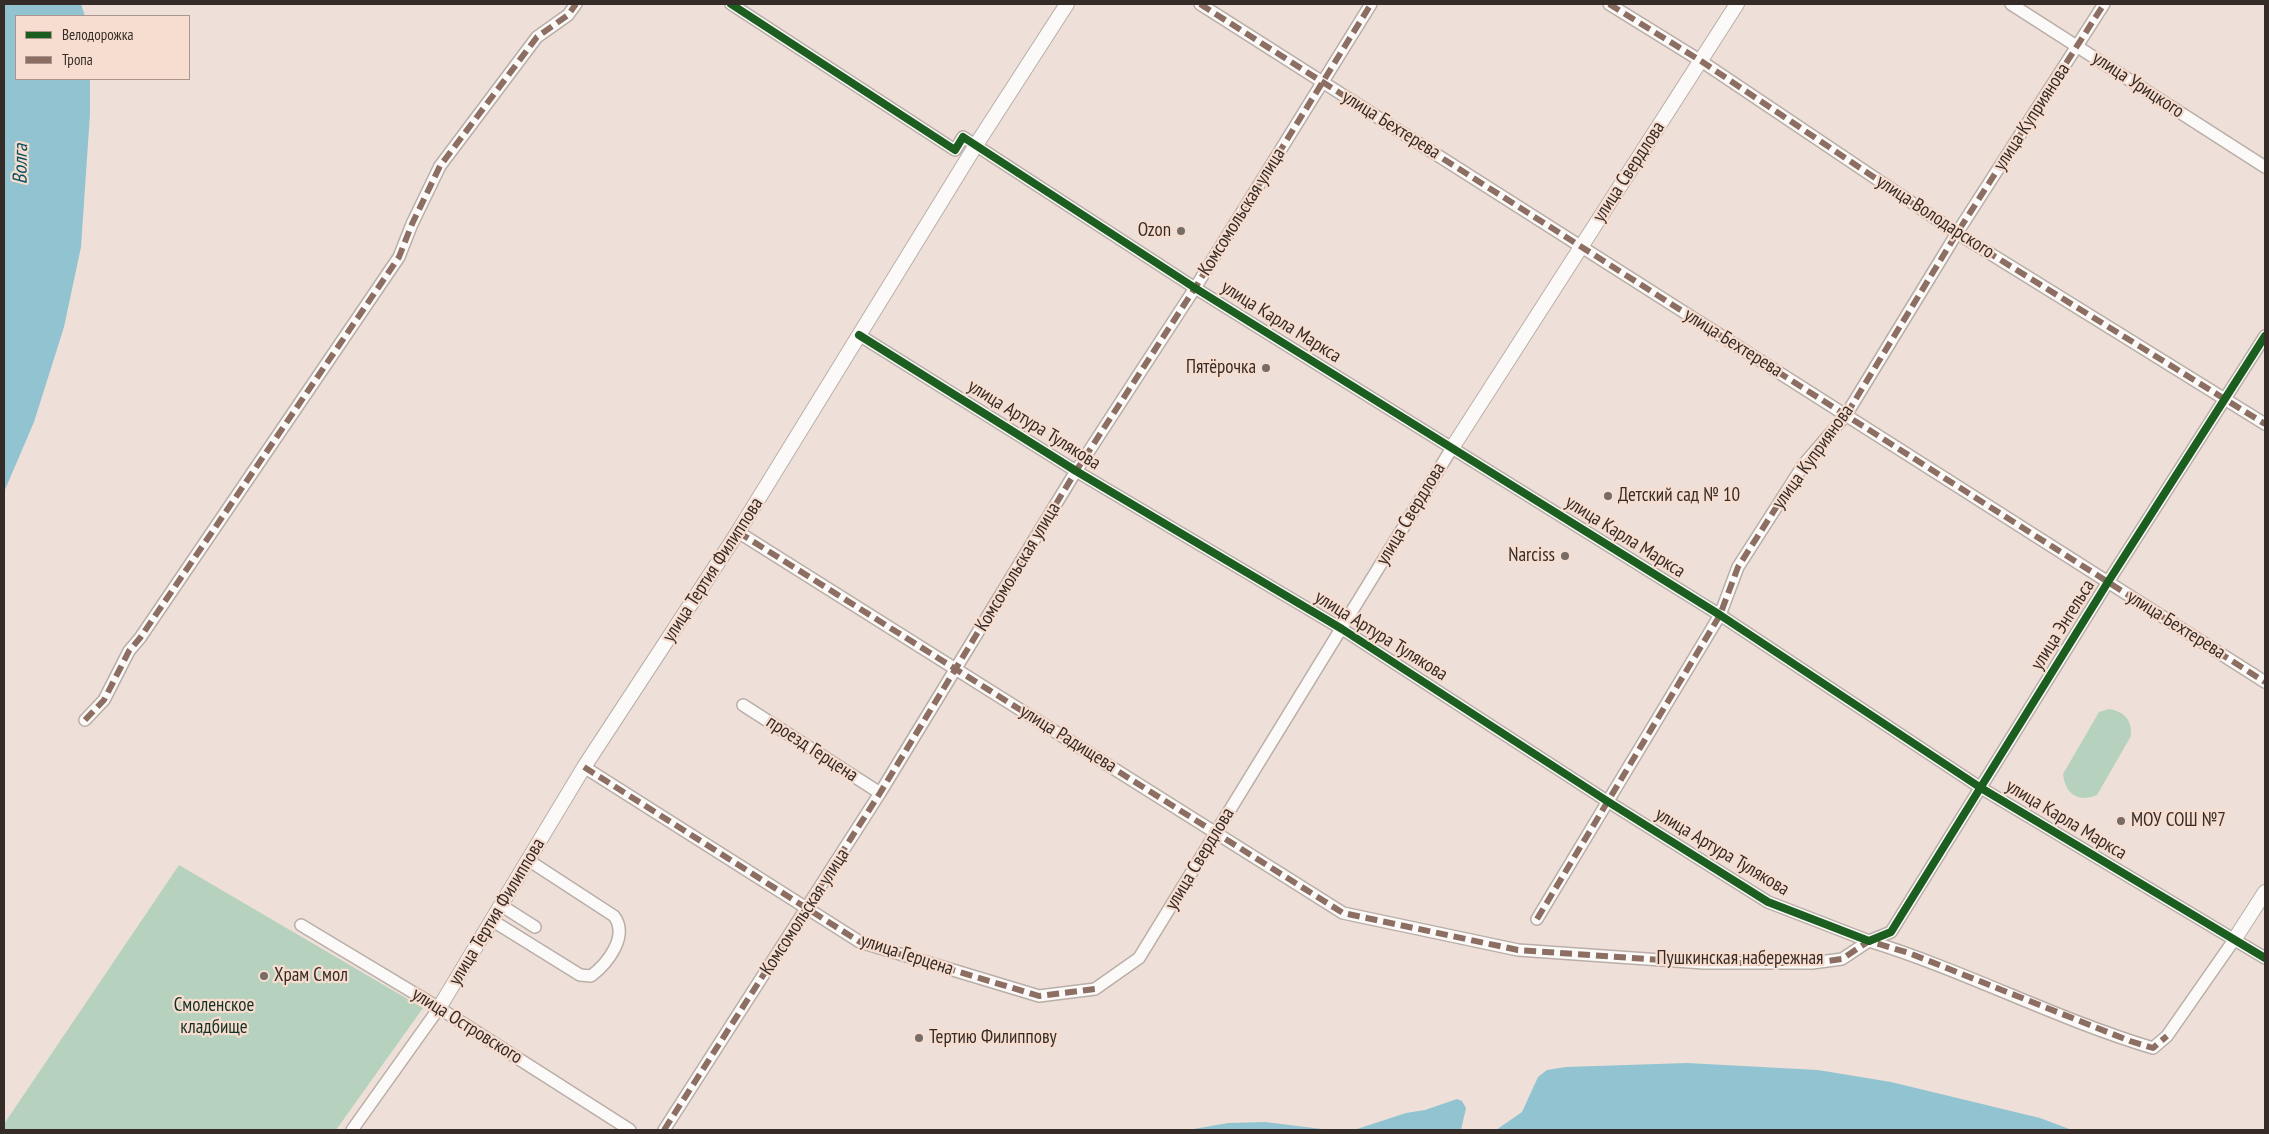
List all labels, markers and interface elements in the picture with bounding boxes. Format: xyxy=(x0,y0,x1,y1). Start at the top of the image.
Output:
legend xyxy=(15,15,190,80)
text: Велодорожка xyxy=(62,25,133,44)
street label: улица Урицкого xyxy=(2088,47,2188,123)
text: Тропа xyxy=(62,50,93,69)
street label: улица Куприянова xyxy=(1989,59,2075,175)
street label: улица Бехтерева xyxy=(1338,86,1444,164)
street label: улица Свердлова xyxy=(1588,117,1670,227)
water label: Волга xyxy=(9,144,33,184)
street label: Комсомольская улица xyxy=(1194,144,1290,280)
street label: улица Володарского xyxy=(1872,170,1998,264)
place label: Ozon xyxy=(1138,220,1171,242)
marker: Ozon xyxy=(1175,225,1187,237)
street label: улица Карла Маркса xyxy=(1217,276,1345,368)
street label: улица Бехтерева xyxy=(1680,304,1786,382)
place label: Пятёрочка xyxy=(1186,357,1256,379)
marker: Пятёрочка xyxy=(1260,362,1272,374)
street label: улица Артура Тулякова xyxy=(963,375,1105,475)
street label: улица Куприянова xyxy=(1768,400,1858,514)
street label: улица Свердлова xyxy=(1372,459,1450,569)
place label: Детский сад № 10 xyxy=(1618,485,1740,507)
marker: Детский сад № 10 xyxy=(1602,490,1614,502)
street label: улица Карла Маркса xyxy=(1561,491,1689,583)
street label: улица Тертия Филиппова xyxy=(658,494,768,646)
street label: Комсомольская улица xyxy=(971,498,1065,636)
place label: Narciss xyxy=(1508,545,1555,567)
marker: Narciss xyxy=(1559,550,1571,562)
street label: улица Энгельса xyxy=(2026,576,2100,674)
street label: улица Артура Тулякова xyxy=(1310,586,1452,686)
street label: улица Бехтерева xyxy=(2123,586,2229,664)
street label: улица Радищева xyxy=(1015,700,1121,778)
street label: проезд Герцена xyxy=(762,711,862,787)
street label: улица Карла Маркса xyxy=(2001,775,2131,865)
street label: улица Артура Тулякова xyxy=(1651,803,1793,901)
street label: улица Свердлова xyxy=(1161,804,1239,914)
place label: МОУ СОШ №7 xyxy=(2131,810,2226,832)
marker: МОУ СОШ №7 xyxy=(2115,815,2127,827)
street label: улица Тертия Филиппова xyxy=(444,834,550,990)
street label: Комсомольская улица xyxy=(756,844,854,980)
street label: улица Герцена xyxy=(858,929,956,981)
street label: Пушкинская набережная xyxy=(1657,948,1823,970)
place label: Храм Смол xyxy=(274,965,348,987)
marker: Храм Смол xyxy=(258,970,270,982)
street label: улица Островского xyxy=(408,983,526,1069)
park label: Смоленское кладбище xyxy=(174,995,254,1039)
place label: Тертию Филиппову xyxy=(929,1027,1057,1049)
marker: Тертию Филиппову xyxy=(913,1032,925,1044)

